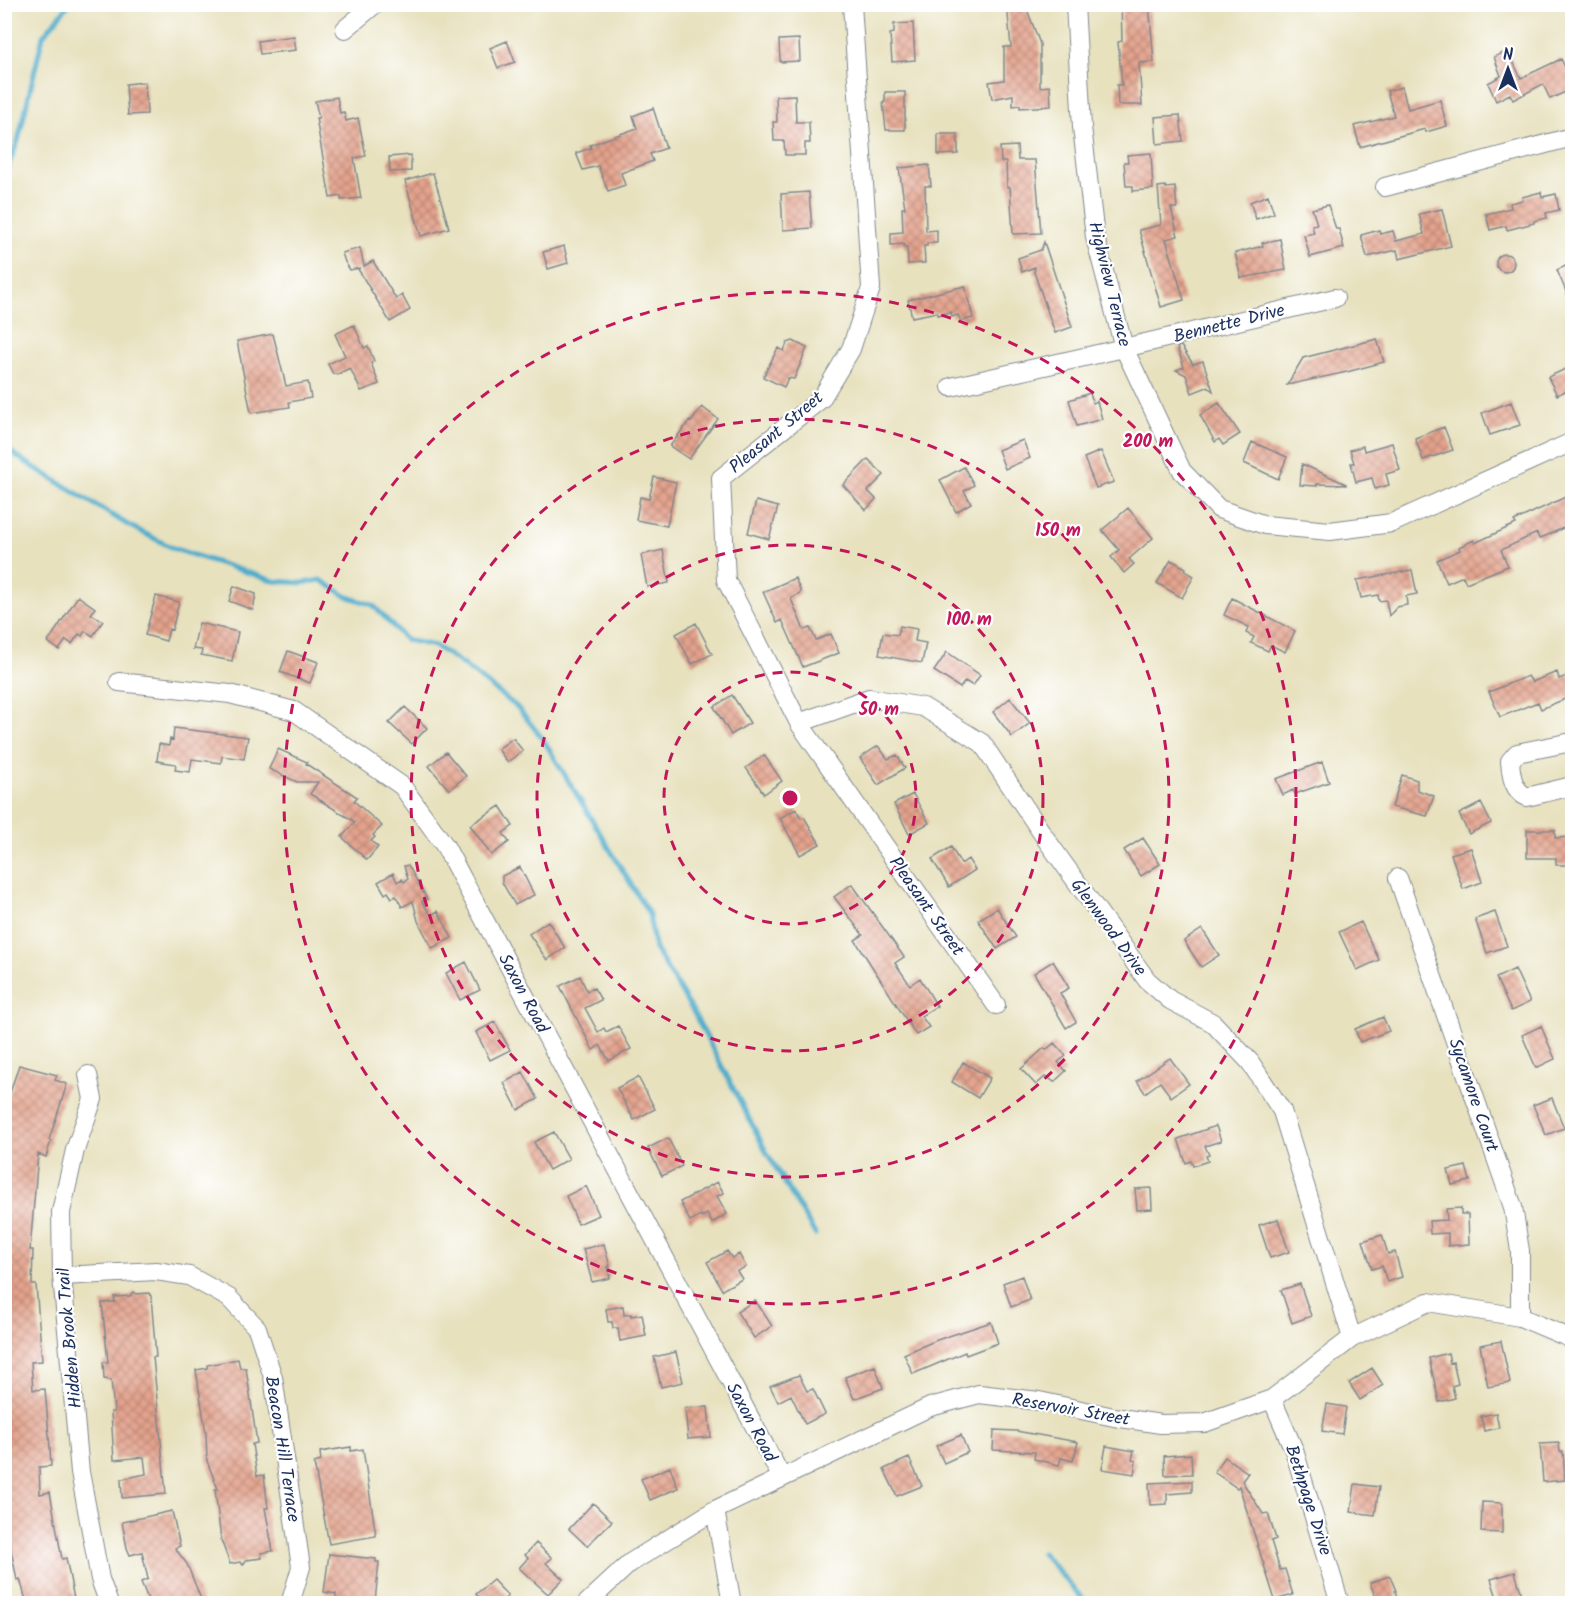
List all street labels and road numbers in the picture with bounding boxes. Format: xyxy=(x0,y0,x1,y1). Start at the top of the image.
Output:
street label: Highview Terrace xyxy=(1079,219,1138,350)
street label: Bennette Drive xyxy=(1171,297,1288,352)
street label: Pleasant Street xyxy=(723,384,832,482)
street label: Pleasant Street xyxy=(881,851,972,964)
street label: Glenwood Drive xyxy=(1062,873,1153,983)
street label: Saxon Road xyxy=(490,949,556,1040)
street label: Sycamore Court xyxy=(1440,1035,1506,1157)
street label: Hidden Brook Trail xyxy=(50,1266,91,1410)
street label: Beacon Hill Terrace xyxy=(256,1374,307,1524)
street label: Saxon Road xyxy=(718,1378,784,1469)
street label: Reservoir Street xyxy=(1010,1386,1133,1435)
street label: Bethpage Drive xyxy=(1276,1441,1339,1559)

